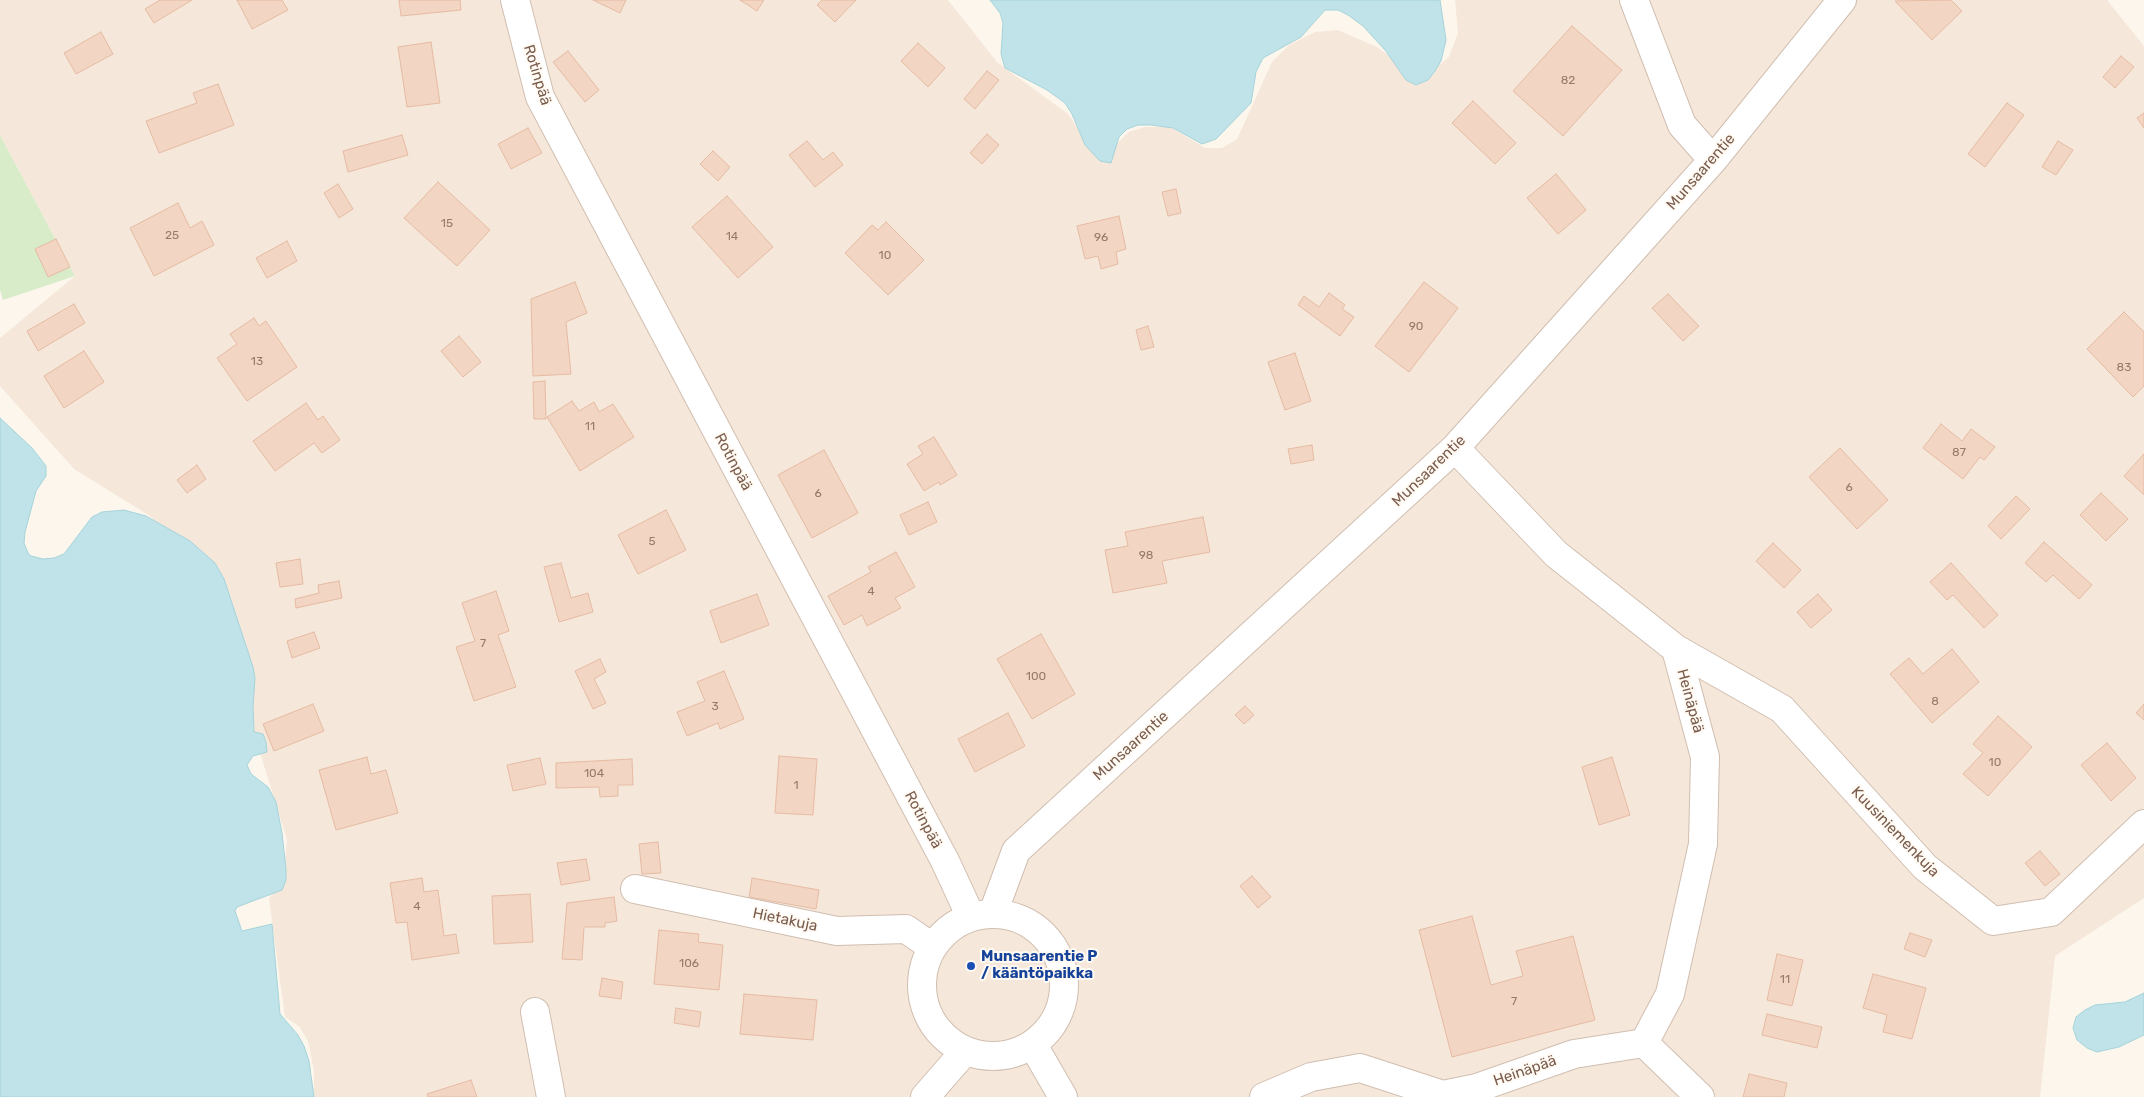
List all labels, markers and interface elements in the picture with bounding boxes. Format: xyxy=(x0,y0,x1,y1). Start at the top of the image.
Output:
street label: Rotinpää xyxy=(519,43,555,107)
house number: 82 xyxy=(1561,74,1575,88)
street label: Munsaarentie xyxy=(1663,130,1739,214)
house number: 15 xyxy=(441,217,453,231)
house number: 25 xyxy=(165,229,179,243)
house number: 14 xyxy=(726,230,738,244)
house number: 96 xyxy=(1094,231,1108,245)
house number: 10 xyxy=(879,249,891,263)
house number: 90 xyxy=(1409,320,1423,334)
house number: 13 xyxy=(251,355,263,369)
house number: 83 xyxy=(2117,361,2131,375)
house number: 11 xyxy=(585,420,595,434)
street label: Rotinpää xyxy=(710,430,756,494)
street label: Munsaarentie xyxy=(1389,432,1469,510)
house number: 87 xyxy=(1952,446,1966,460)
house number: 6 xyxy=(1845,481,1853,495)
house number: 6 xyxy=(814,487,822,501)
house number: 5 xyxy=(648,535,656,549)
house number: 98 xyxy=(1139,549,1153,563)
house number: 4 xyxy=(867,585,875,599)
house number: 7 xyxy=(480,637,486,651)
street label: Heinäpää xyxy=(1673,667,1707,735)
house number: 100 xyxy=(1026,670,1046,684)
house number: 8 xyxy=(1931,695,1939,709)
house number: 3 xyxy=(711,700,719,714)
street label: Munsaarentie xyxy=(1090,708,1172,784)
house number: 10 xyxy=(1989,756,2001,770)
house number: 104 xyxy=(584,767,604,781)
house number: 1 xyxy=(793,779,799,793)
street label: Kuusiniemenkuja xyxy=(1847,783,1943,881)
street label: Rotinpää xyxy=(900,788,946,852)
house number: 4 xyxy=(413,900,421,914)
street label: Hietakuja xyxy=(751,904,819,936)
place label: Munsaarentie P / kääntöpaikka xyxy=(981,948,1097,983)
house number: 106 xyxy=(679,957,699,971)
marker: Munsaarentie P / kääntöpaikka xyxy=(965,960,977,972)
house number: 11 xyxy=(1780,973,1790,987)
house number: 7 xyxy=(1511,995,1517,1009)
street label: Heinäpää xyxy=(1491,1052,1559,1090)

